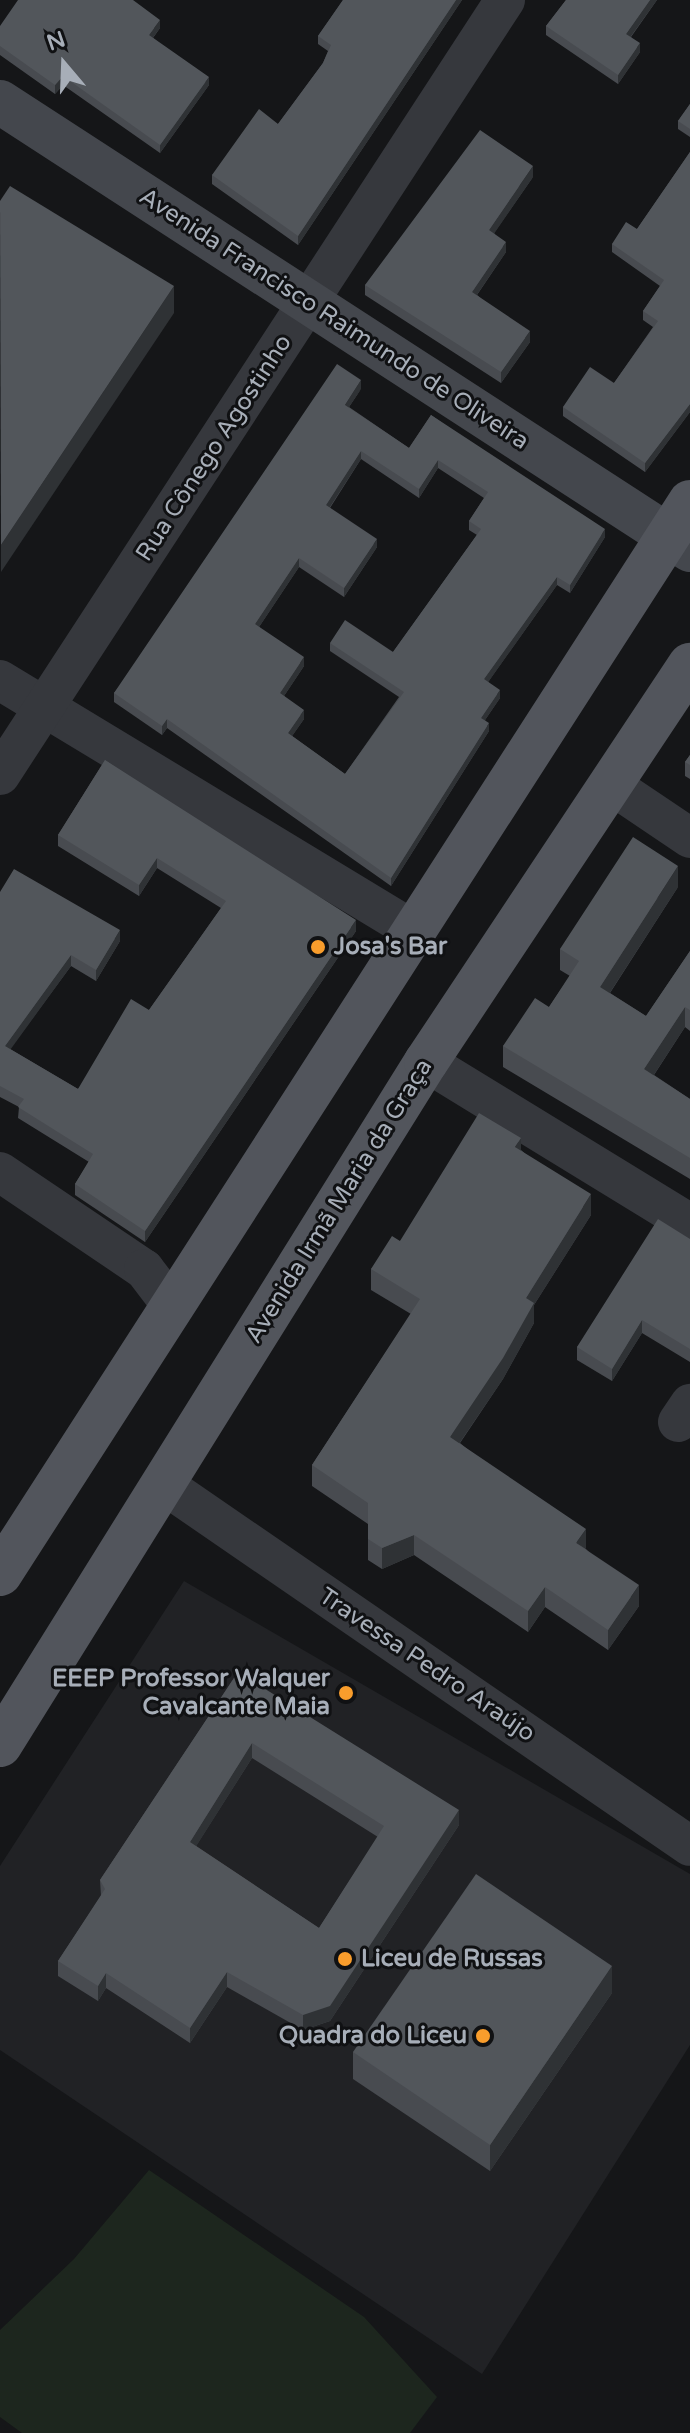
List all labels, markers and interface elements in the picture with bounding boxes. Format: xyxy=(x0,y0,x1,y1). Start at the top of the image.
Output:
north arrow xyxy=(24,24,104,104)
text: N xyxy=(44,26,69,56)
street label: Avenida Francisco Raimundo de Oliveira xyxy=(134,182,534,456)
street label: Rua Cônego Agostinho xyxy=(130,329,298,567)
place label: Josa's Bar xyxy=(334,933,447,961)
marker: Josa's Bar xyxy=(309,938,327,956)
street label: Avenida Irmã Maria da Graça xyxy=(239,1054,439,1348)
street label: Travessa Pedro Araújo xyxy=(314,1582,540,1748)
place label: EEEP Professor Walquer Cavalcante Maia xyxy=(52,1665,330,1721)
marker: EEEP Professor Walquer Cavalcante Maia xyxy=(337,1684,355,1702)
place label: Liceu de Russas xyxy=(361,1945,543,1973)
marker: Liceu de Russas xyxy=(336,1950,354,1968)
place label: Quadra do Liceu xyxy=(279,2022,467,2050)
marker: Quadra do Liceu xyxy=(474,2027,492,2045)

